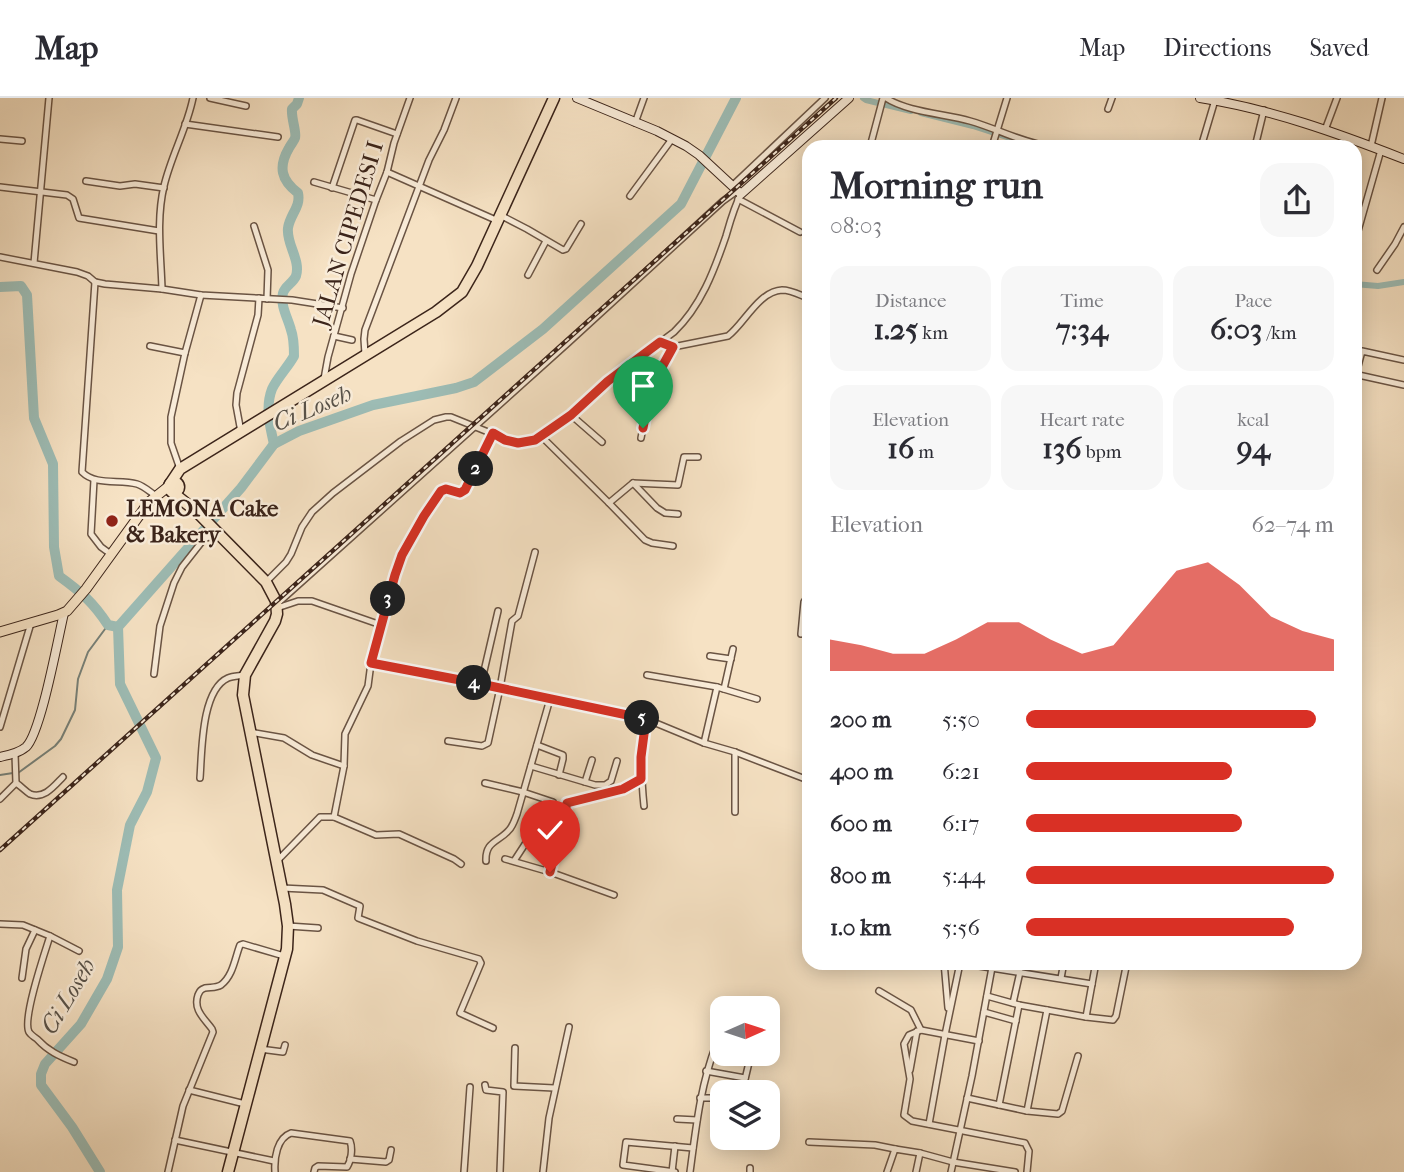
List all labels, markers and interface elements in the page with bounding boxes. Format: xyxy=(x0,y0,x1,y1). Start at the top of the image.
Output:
text: Map xyxy=(35,29,98,68)
text: Map xyxy=(1079,34,1125,62)
text: Directions xyxy=(1163,34,1271,62)
text: Saved xyxy=(1309,34,1369,62)
street label: JALAN CIPEDESI I xyxy=(306,138,389,332)
text: Morning run xyxy=(830,163,1043,208)
button: share xyxy=(1260,163,1334,237)
text: 08:03 xyxy=(830,212,882,239)
text: Distance xyxy=(875,290,946,312)
text: Time xyxy=(1060,290,1104,312)
text: Pace xyxy=(1234,290,1272,312)
text: 1.25 xyxy=(873,312,918,347)
text: 7:34 xyxy=(1056,312,1108,347)
text: 6:03 xyxy=(1210,312,1262,347)
text: km xyxy=(918,322,948,344)
text: /km xyxy=(1262,322,1297,344)
pin xyxy=(613,356,673,428)
icon: arrive xyxy=(624,367,662,405)
water label: Ci Loseh xyxy=(268,379,356,437)
text: Elevation xyxy=(872,409,949,431)
text: Heart rate xyxy=(1039,409,1125,431)
text: kcal xyxy=(1237,409,1269,431)
text: 16 xyxy=(887,431,914,466)
text: 136 xyxy=(1042,431,1082,466)
text: 94 xyxy=(1237,431,1270,466)
text: m xyxy=(914,441,934,463)
text: bpm xyxy=(1082,441,1122,463)
pin: 2 xyxy=(458,452,494,486)
text: 2 xyxy=(471,457,480,479)
place label: LEMONA Cake & Bakery xyxy=(126,495,279,548)
text: Elevation xyxy=(830,511,923,538)
text: 62–74 m xyxy=(1252,511,1334,538)
marker: LEMONA Cake & Bakery xyxy=(104,513,120,529)
pin: 3 xyxy=(370,582,406,616)
text: 3 xyxy=(384,587,391,609)
pin: 4 xyxy=(456,666,491,700)
text: 4 xyxy=(468,671,479,693)
pin: 5 xyxy=(624,700,660,736)
text: 5 xyxy=(637,706,646,728)
text: 200 m xyxy=(830,706,891,733)
text: 5:50 xyxy=(942,706,980,733)
text: 400 m xyxy=(830,758,893,785)
text: 6:21 xyxy=(942,758,980,785)
pin xyxy=(520,800,580,872)
text: 600 m xyxy=(830,810,892,837)
text: 6:17 xyxy=(942,810,979,837)
icon: check xyxy=(531,811,569,849)
text: 800 m xyxy=(830,862,891,889)
text: 5:44 xyxy=(942,862,985,889)
text: 1.0 km xyxy=(830,914,891,941)
text: 5:56 xyxy=(942,914,980,941)
water label: Ci Loseh xyxy=(35,953,101,1039)
north arrow xyxy=(710,996,780,1066)
map controls xyxy=(710,996,780,1150)
button: layers xyxy=(710,1080,780,1150)

